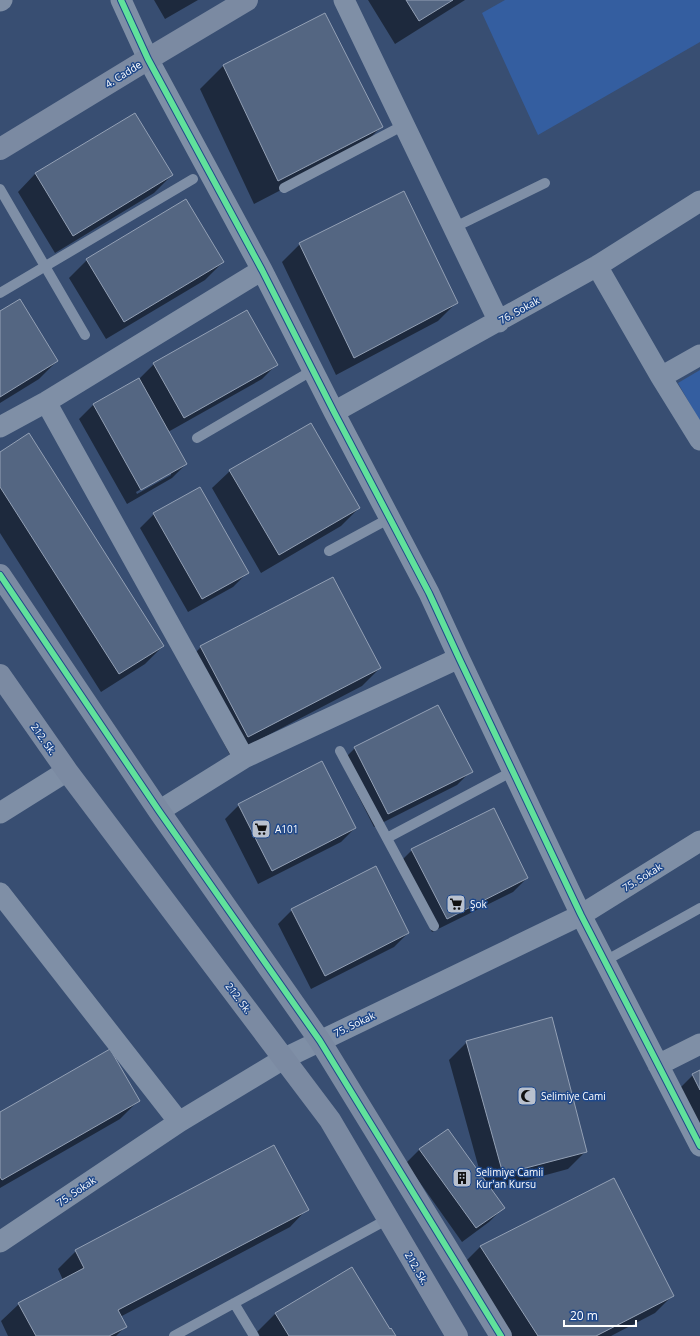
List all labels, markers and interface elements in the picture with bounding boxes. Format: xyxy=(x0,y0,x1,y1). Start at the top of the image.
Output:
street label: 4. Cadde xyxy=(102,57,144,91)
street label: 76. Sokak xyxy=(496,293,542,327)
street label: 212. Sk. xyxy=(28,720,60,758)
supermarket icon: A101 xyxy=(250,818,272,840)
place label: A101 xyxy=(275,822,298,836)
street label: 75. Sokak xyxy=(620,859,665,895)
supermarket icon: Şok xyxy=(445,893,467,915)
place label: Şok xyxy=(470,897,487,911)
street label: 212. Sk. xyxy=(223,980,255,1016)
street label: 75. Sokak xyxy=(331,1008,378,1040)
mosque icon: Selimiye Cami xyxy=(516,1085,538,1107)
place label: Selimiye Cami xyxy=(541,1089,606,1103)
place label: Selimiye Camii Kur'an Kursu xyxy=(476,1165,543,1191)
building icon: Selimiye Camii Kur'an Kursu xyxy=(451,1167,473,1189)
street label: 75. Sokak xyxy=(54,1172,99,1209)
street label: 212. Sk. xyxy=(402,1249,432,1287)
scale bar xyxy=(564,1302,636,1328)
text: 20 m xyxy=(570,1307,598,1324)

